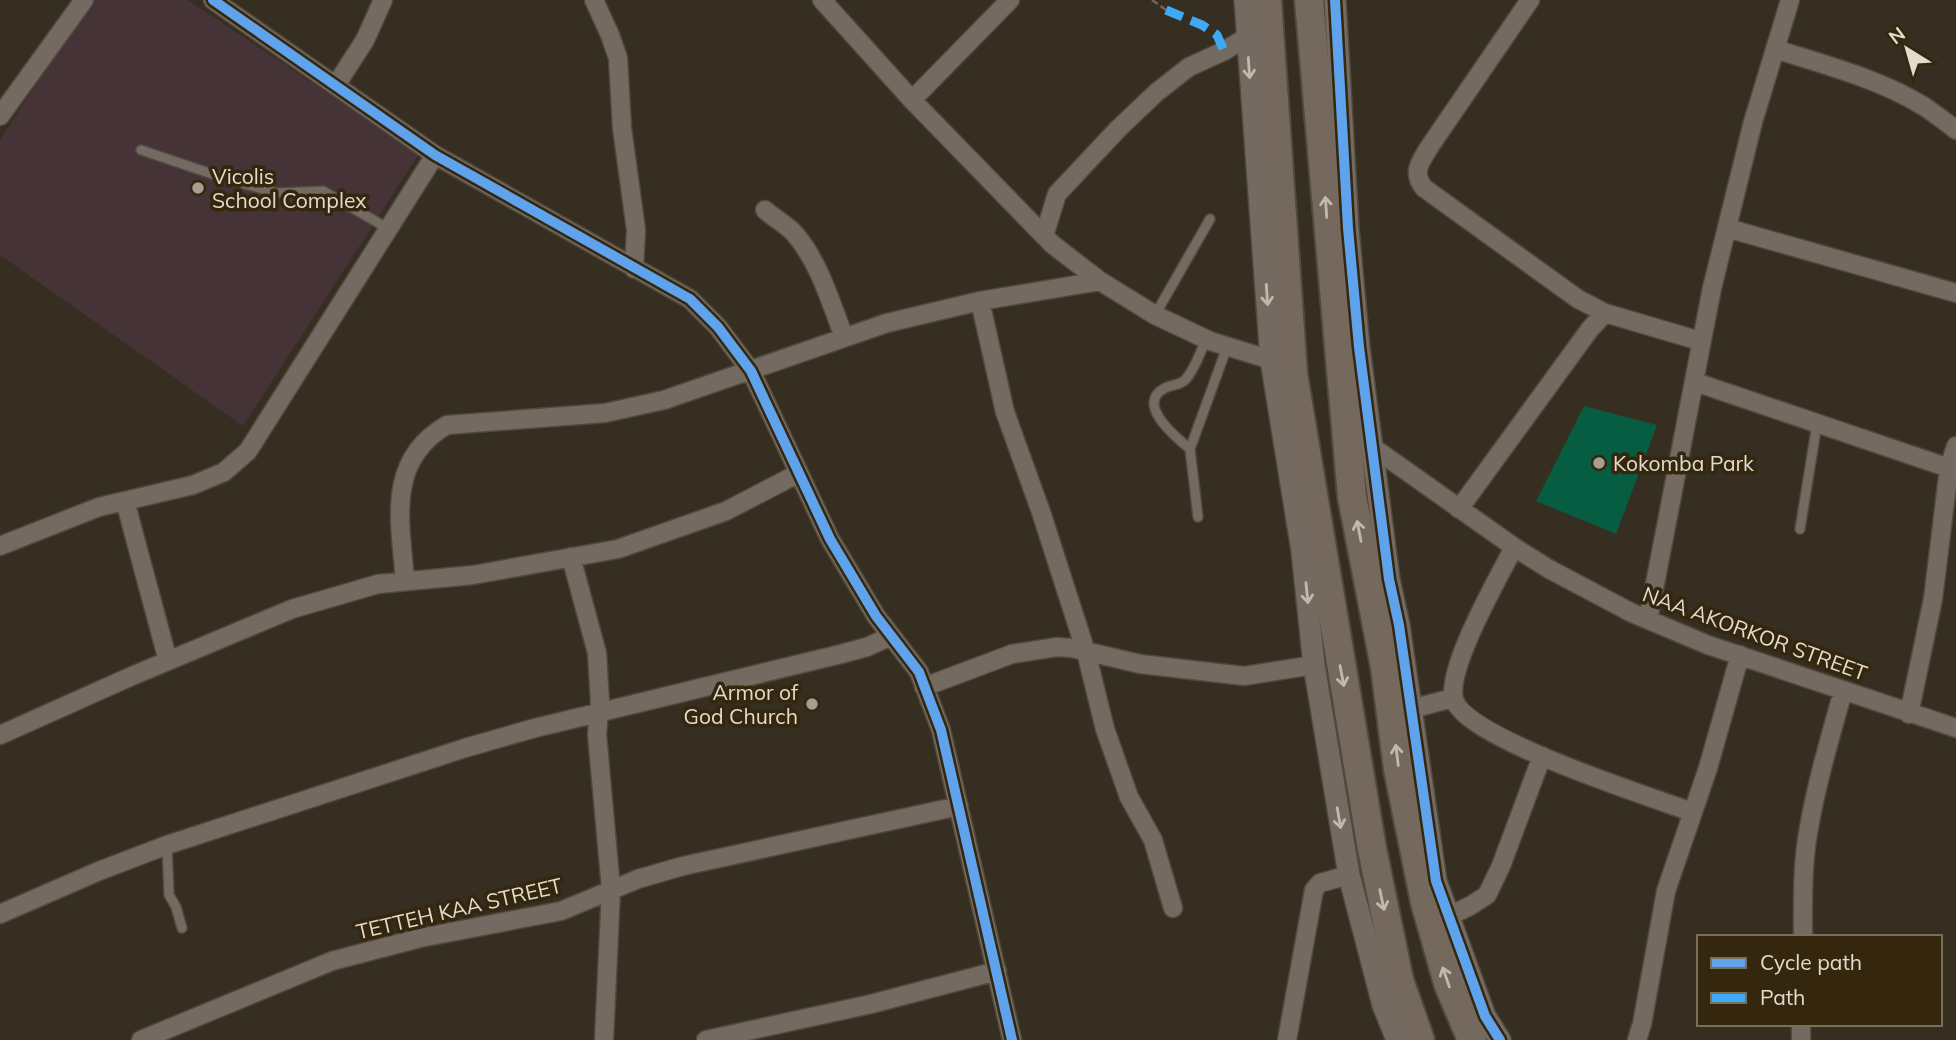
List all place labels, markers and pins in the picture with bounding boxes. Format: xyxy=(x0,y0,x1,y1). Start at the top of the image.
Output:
place label: Vicolis School Complex xyxy=(212,163,366,213)
marker: Vicolis School Complex xyxy=(190,180,206,196)
place label: Kokomba Park xyxy=(1613,450,1754,476)
marker: Kokomba Park xyxy=(1591,455,1607,471)
place label: Armor of God Church xyxy=(684,679,799,729)
marker: Armor of God Church xyxy=(804,696,820,712)

